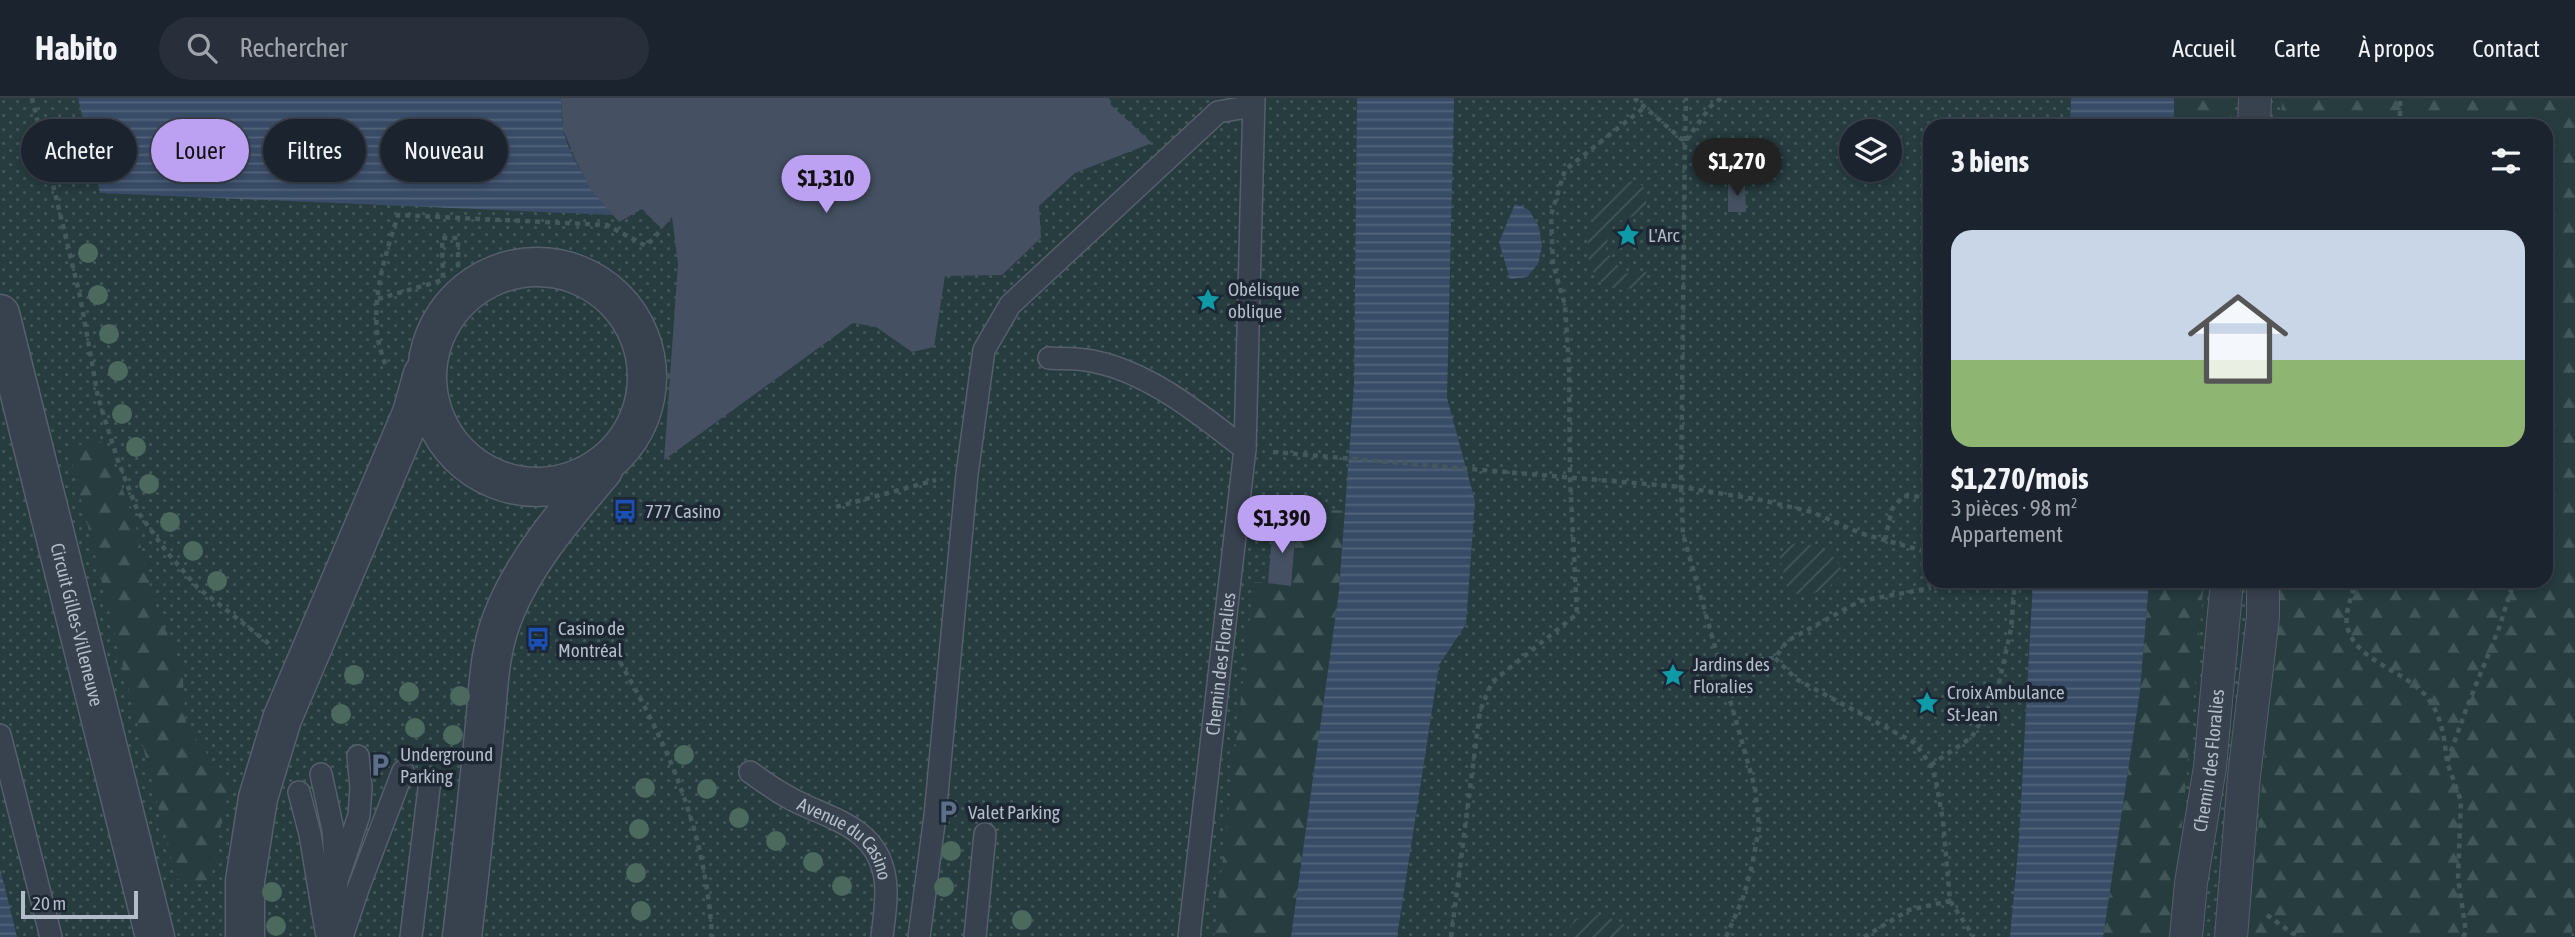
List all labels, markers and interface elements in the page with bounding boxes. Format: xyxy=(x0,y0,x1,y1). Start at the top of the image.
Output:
search box xyxy=(159,17,649,80)
text: Habito xyxy=(35,29,117,67)
icon: search xyxy=(183,29,221,67)
text: Rechercher xyxy=(239,33,348,63)
text: Accueil xyxy=(2172,35,2236,62)
text: Carte xyxy=(2274,35,2320,62)
text: À propos xyxy=(2358,35,2434,62)
text: Contact xyxy=(2472,35,2540,62)
chip: Acheter xyxy=(21,119,137,182)
chip: Louer xyxy=(151,119,249,182)
chip: Filtres xyxy=(263,119,366,182)
chip: Nouveau xyxy=(380,119,508,182)
map controls xyxy=(1839,119,1902,182)
button: layers xyxy=(1839,119,1902,182)
pin: $1,270 xyxy=(1680,139,1794,198)
icon: filters xyxy=(2487,142,2525,180)
text: 3 biens xyxy=(1951,144,2029,178)
text: $1,270 xyxy=(1709,148,1766,174)
pin: $1,310 xyxy=(769,156,883,215)
text: $1,310 xyxy=(798,165,855,191)
place icon: L'Arc xyxy=(1614,221,1642,249)
place label: L'Arc xyxy=(1648,224,1680,246)
icon: home xyxy=(2175,276,2301,402)
place label: Obélisque oblique xyxy=(1228,278,1300,322)
place icon: Obélisque oblique xyxy=(1194,286,1222,314)
text: $1,270/mois xyxy=(1951,461,2089,495)
text: 3 pièces · 98 m² xyxy=(1951,495,2078,521)
pin: $1,390 xyxy=(1225,496,1339,555)
bus stop icon: 777 Casino xyxy=(611,497,639,525)
place label: 777 Casino xyxy=(645,500,721,522)
text: $1,390 xyxy=(1254,505,1311,531)
text: Appartement xyxy=(1951,521,2063,547)
street label: Circuit Gilles-Villeneuve xyxy=(46,541,108,708)
street label: Chemin des Floralies xyxy=(1201,591,1239,736)
place label: Casino de Montréal xyxy=(558,617,625,661)
bus stop icon: Casino de Montréal xyxy=(524,625,552,653)
place label: Jardins des Floralies xyxy=(1693,653,1770,697)
place icon: Jardins des Floralies xyxy=(1659,661,1687,689)
place label: Croix Ambulance St-Jean xyxy=(1947,681,2065,725)
street label: Chemin des Floralies xyxy=(2189,688,2228,834)
place icon: Croix Ambulance St-Jean xyxy=(1913,689,1941,717)
place label: Underground Parking xyxy=(400,743,493,787)
parking icon: Underground Parking xyxy=(366,751,394,779)
street label: Avenue du Casino xyxy=(794,793,896,882)
parking icon: Valet Parking xyxy=(934,798,962,826)
place label: Valet Parking xyxy=(968,801,1061,823)
scale bar xyxy=(21,888,138,920)
text: 20 m xyxy=(32,892,66,914)

